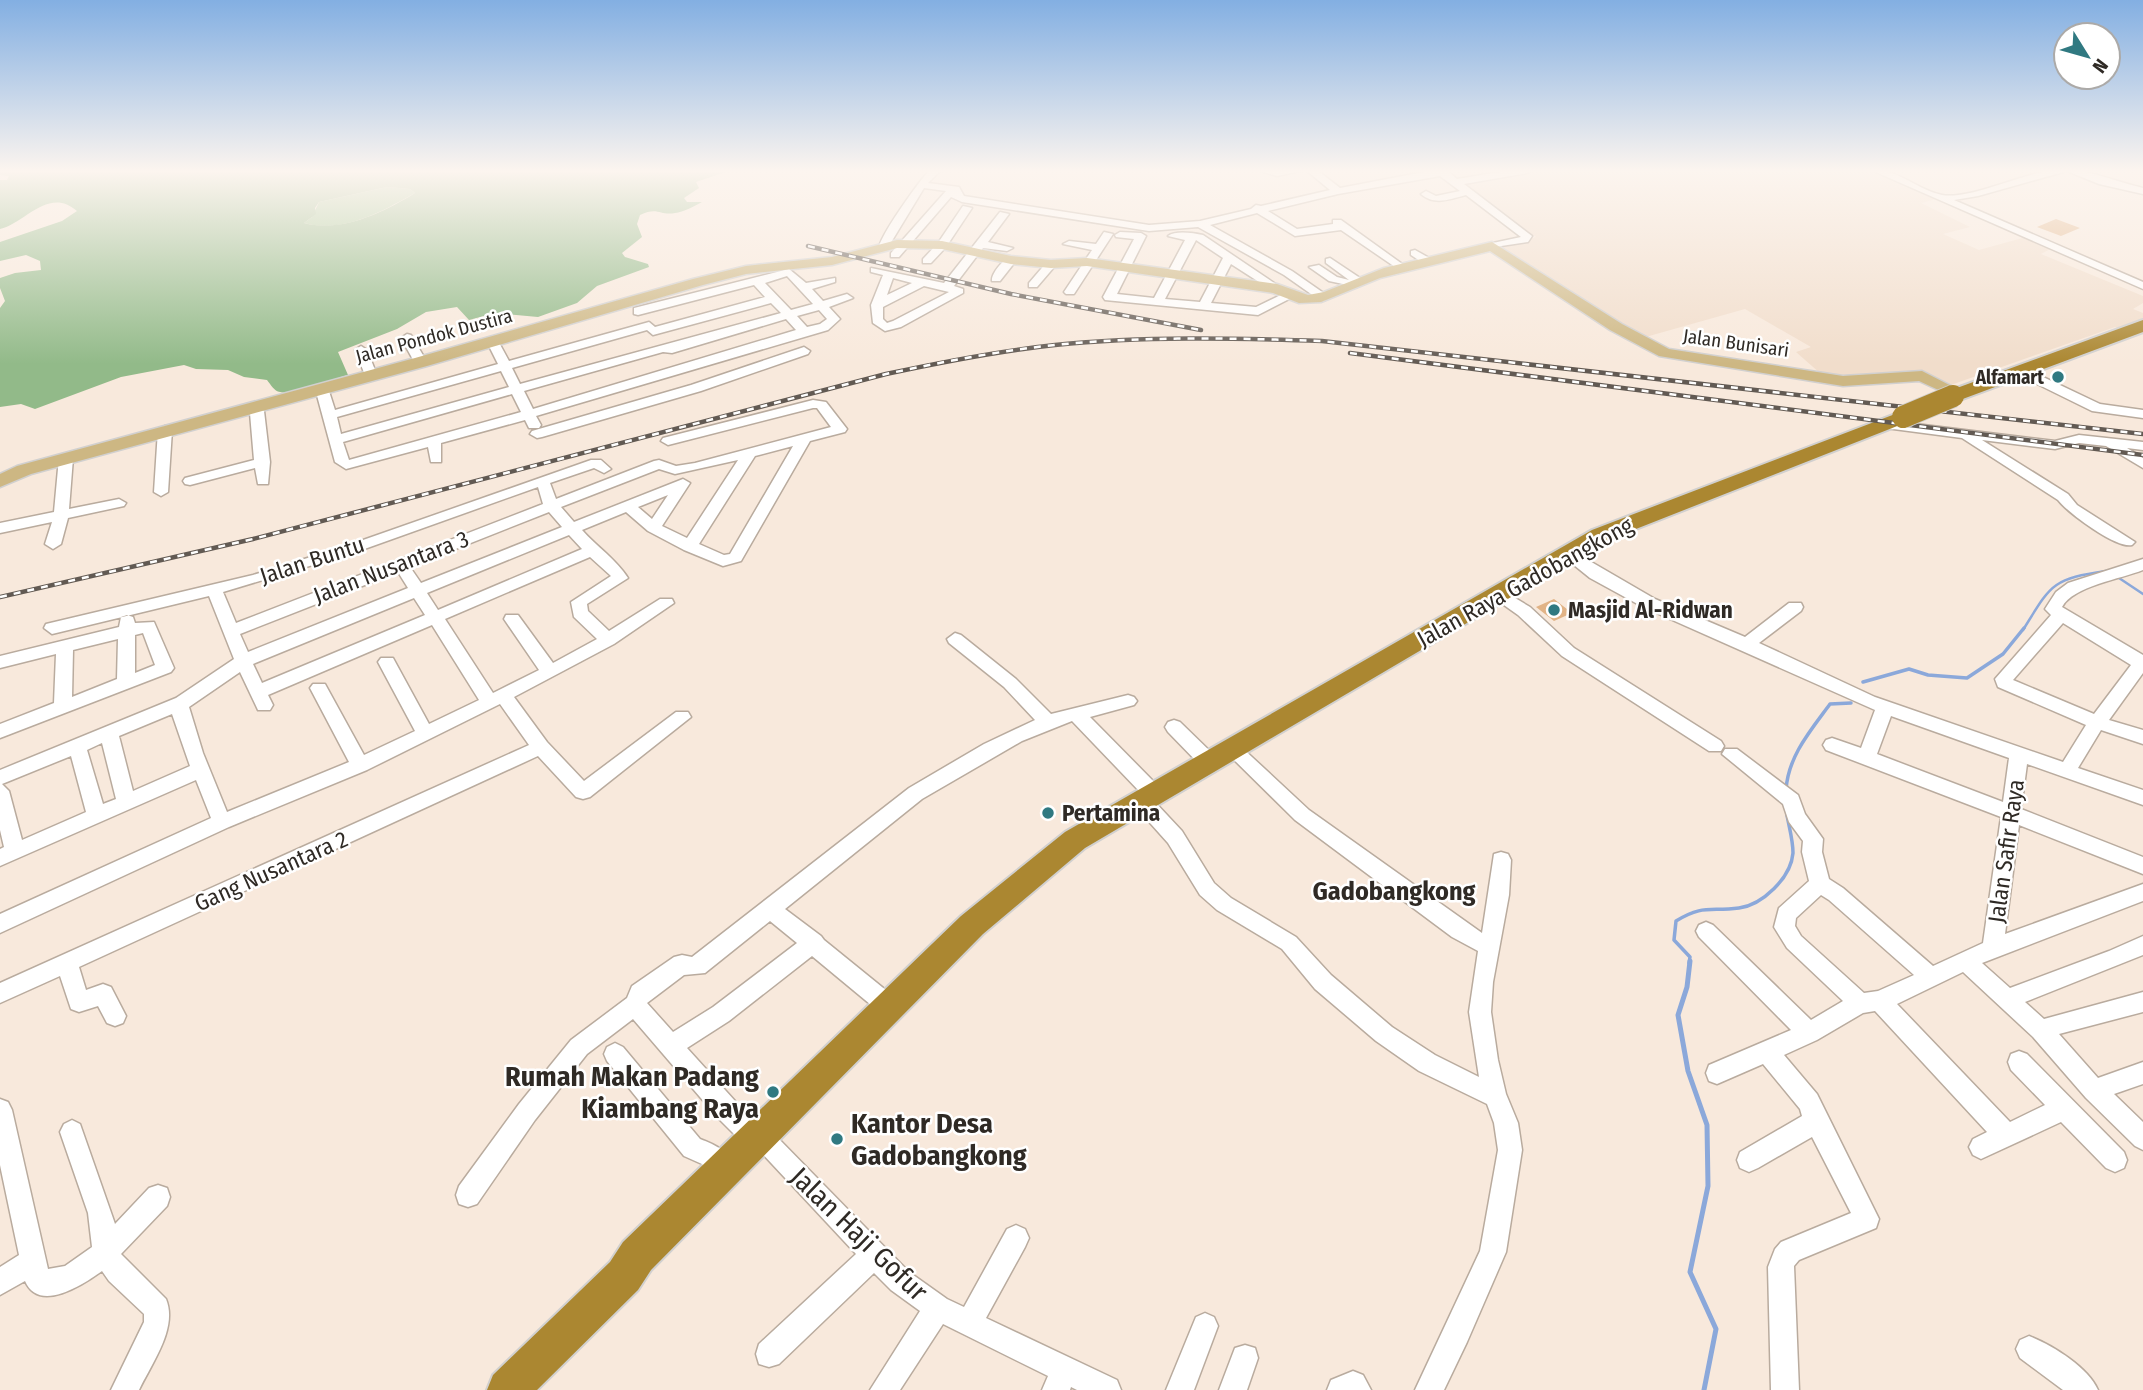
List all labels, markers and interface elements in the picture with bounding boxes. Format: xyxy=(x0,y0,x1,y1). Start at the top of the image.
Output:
north arrow xyxy=(2052,21,2122,91)
text: N xyxy=(2088,54,2113,77)
street label: Jalan Pondok Dustira xyxy=(353,304,515,368)
street label: Jalan Bunisari xyxy=(1681,324,1791,362)
place label: Alfamart xyxy=(1975,366,2044,389)
marker: Alfamart xyxy=(2050,369,2066,385)
street label: Jalan Raya Gadobangkong xyxy=(1412,511,1638,653)
street label: Jalan Nusantara 3 xyxy=(309,525,473,609)
street label: Jalan Buntu xyxy=(256,530,368,590)
place label: Masjid Al-Ridwan xyxy=(1568,596,1733,624)
marker: Masjid Al-Ridwan xyxy=(1546,602,1562,618)
street label: Jalan Safir Raya xyxy=(1982,777,2030,925)
place label: Pertamina xyxy=(1062,799,1160,827)
marker: Pertamina xyxy=(1040,805,1056,821)
street label: Gang Nusantara 2 xyxy=(190,825,352,917)
district label: Gadobangkong xyxy=(1312,876,1476,907)
place label: Rumah Makan Padang Kiambang Raya xyxy=(505,1060,759,1125)
marker: Rumah Makan Padang Kiambang Raya xyxy=(765,1084,781,1100)
place label: Kantor Desa Gadobangkong xyxy=(851,1107,1027,1172)
marker: Kantor Desa Gadobangkong xyxy=(829,1131,845,1147)
street label: Jalan Haji Gofur xyxy=(783,1160,935,1308)

